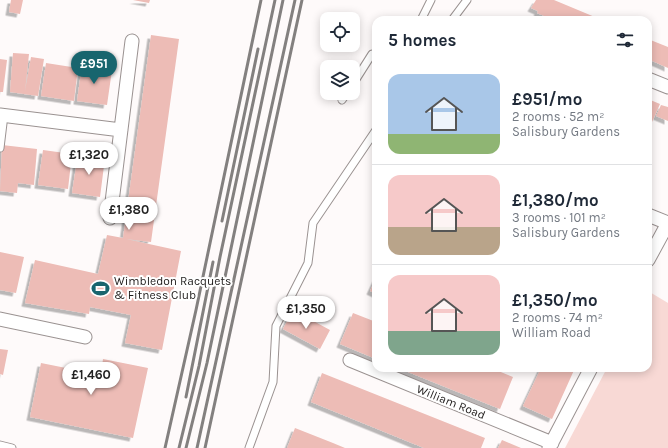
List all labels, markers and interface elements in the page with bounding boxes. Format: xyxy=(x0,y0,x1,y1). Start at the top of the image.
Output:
map controls xyxy=(320,12,360,100)
button: locate xyxy=(320,12,360,52)
icon: filters xyxy=(614,29,636,51)
text: 5 homes xyxy=(388,30,457,50)
pin: £951 xyxy=(70,51,118,85)
text: £951 xyxy=(80,56,108,71)
button: layers xyxy=(320,60,360,100)
text: £951/mo xyxy=(512,89,582,109)
icon: home xyxy=(420,90,468,138)
text: 2 rooms · 52 m² xyxy=(512,109,604,124)
text: Salisbury Gardens xyxy=(512,124,620,139)
pin: £1,320 xyxy=(56,142,122,176)
text: £1,320 xyxy=(69,147,109,162)
text: £1,380/mo xyxy=(512,190,599,210)
icon: home xyxy=(420,191,468,239)
pin: £1,380 xyxy=(96,197,162,231)
text: £1,380 xyxy=(109,202,149,217)
text: 3 rooms · 101 m² xyxy=(512,210,606,225)
text: Salisbury Gardens xyxy=(512,225,620,240)
place label: Wimbledon Racquets & Fitness Club xyxy=(114,274,231,302)
sports icon: Wimbledon Racquets & Fitness Club xyxy=(91,278,111,298)
text: £1,350/mo xyxy=(512,290,598,310)
icon: home xyxy=(420,291,468,339)
pin: £1,350 xyxy=(273,296,339,330)
text: £1,350 xyxy=(286,301,326,316)
text: 2 rooms · 74 m² xyxy=(512,310,603,325)
text: William Road xyxy=(512,325,591,340)
pin: £1,460 xyxy=(58,362,124,396)
text: £1,460 xyxy=(71,367,111,382)
street label: William Road xyxy=(415,382,487,422)

